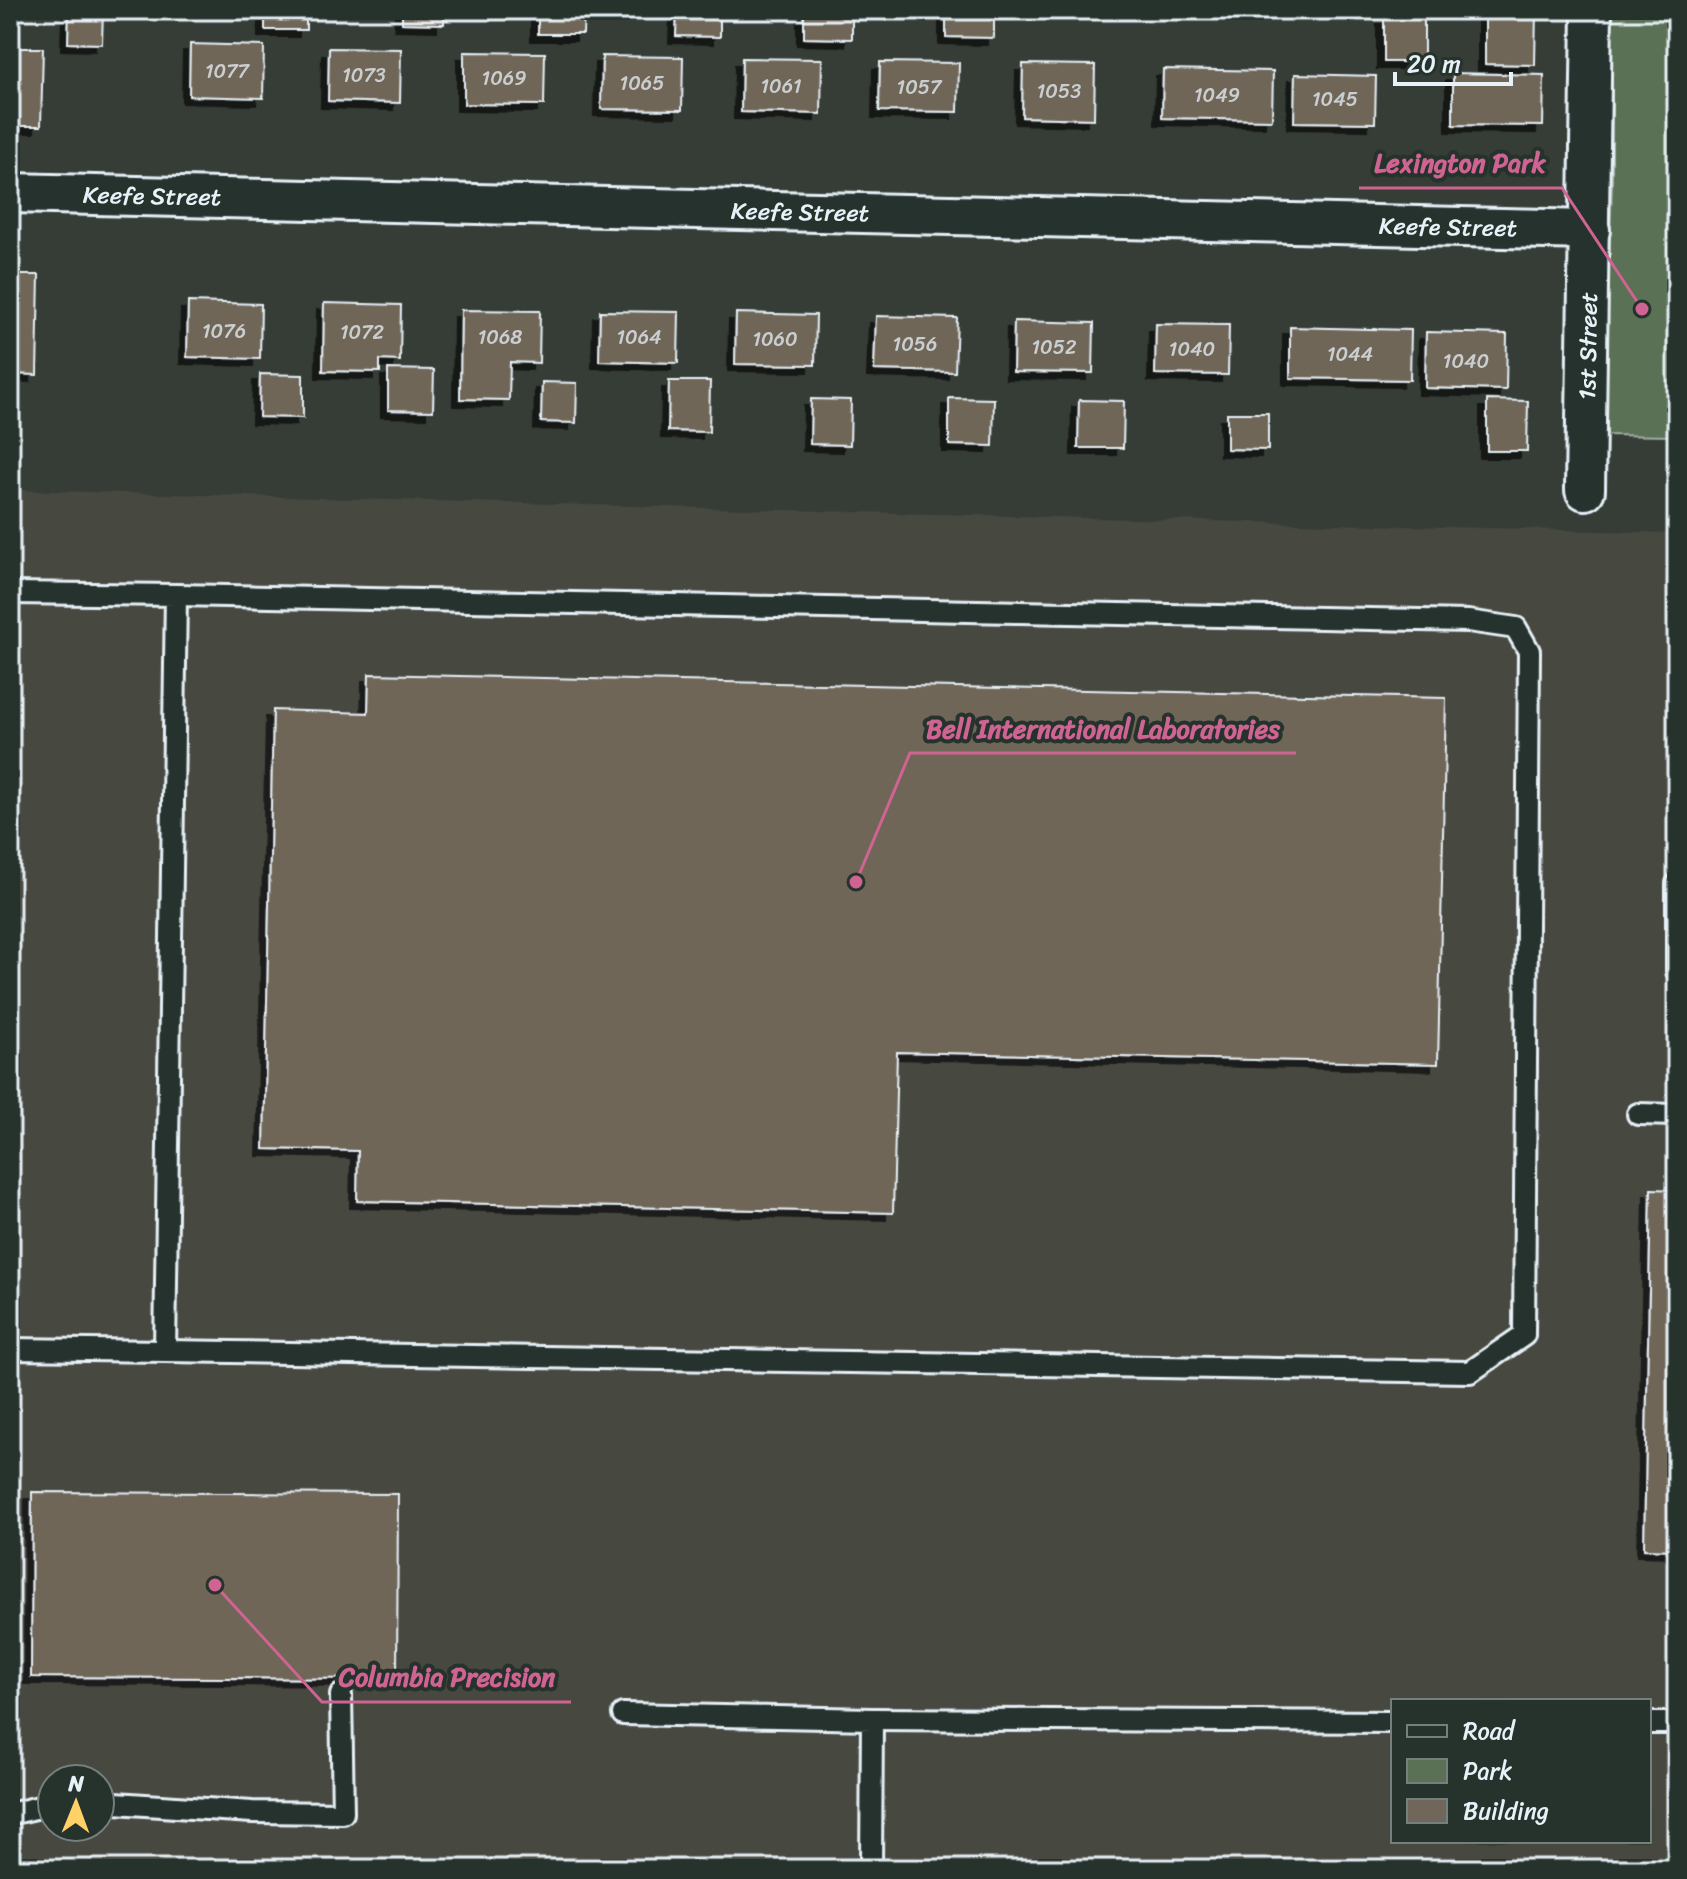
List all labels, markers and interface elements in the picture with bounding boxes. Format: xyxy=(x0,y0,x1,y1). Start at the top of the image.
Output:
scale bar xyxy=(1395,36,1511,86)
text: 20 m xyxy=(1407,43,1461,85)
house number: 1077 xyxy=(205,54,251,89)
house number: 1073 xyxy=(342,58,386,93)
house number: 1069 xyxy=(482,61,526,96)
house number: 1065 xyxy=(620,66,664,101)
house number: 1061 xyxy=(760,69,802,104)
house number: 1057 xyxy=(897,70,943,105)
house number: 1053 xyxy=(1037,74,1081,109)
house number: 1049 xyxy=(1194,78,1240,113)
house number: 1045 xyxy=(1312,82,1358,117)
callout: Lexington Park xyxy=(1359,138,1562,188)
text: Lexington Park xyxy=(1374,140,1547,186)
street label: Keefe Street xyxy=(83,174,221,218)
street label: Keefe Street xyxy=(731,190,869,234)
street label: Keefe Street xyxy=(1379,205,1517,249)
street label: 1st Street xyxy=(1566,292,1610,400)
house number: 1076 xyxy=(202,314,246,349)
house number: 1072 xyxy=(340,315,385,350)
house number: 1068 xyxy=(478,320,522,355)
house number: 1064 xyxy=(616,320,662,355)
house number: 1060 xyxy=(752,322,798,357)
house number: 1056 xyxy=(893,327,937,362)
house number: 1052 xyxy=(1032,330,1077,365)
house number: 1040 xyxy=(1169,332,1215,367)
house number: 1044 xyxy=(1327,337,1373,372)
house number: 1040 xyxy=(1443,344,1489,379)
callout: Bell International Laboratories xyxy=(910,703,1296,753)
text: Bell International Laboratories xyxy=(926,706,1281,752)
callout: Columbia Precision xyxy=(322,1652,571,1702)
text: Columbia Precision xyxy=(338,1654,555,1700)
legend xyxy=(1391,1699,1651,1843)
text: Road xyxy=(1463,1710,1517,1752)
text: Park xyxy=(1463,1750,1512,1792)
north arrow xyxy=(36,1763,116,1843)
text: N xyxy=(67,1764,85,1803)
text: Building xyxy=(1463,1790,1549,1832)

